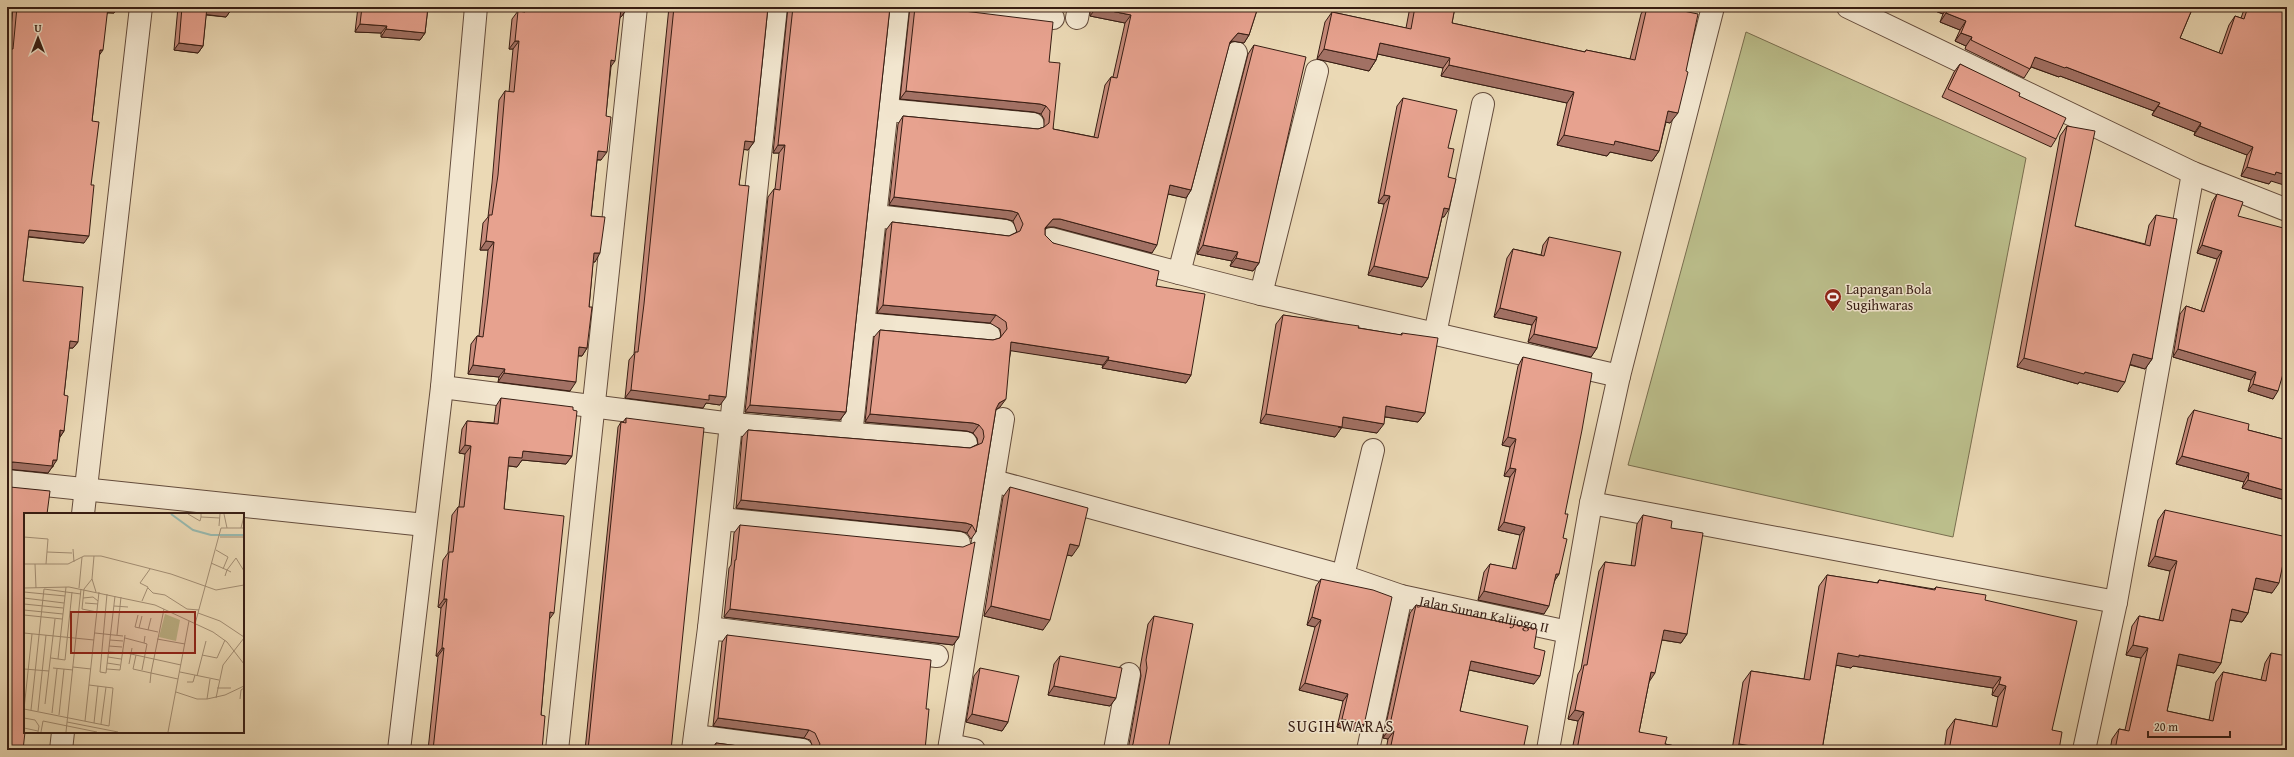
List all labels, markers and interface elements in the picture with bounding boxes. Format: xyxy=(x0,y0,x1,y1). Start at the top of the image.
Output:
north arrow xyxy=(18,18,58,58)
text: U xyxy=(34,20,42,36)
place label: Lapangan Bola Sugihwaras xyxy=(1846,279,1932,315)
sports icon: Lapangan Bola Sugihwaras xyxy=(1823,287,1843,312)
inset map xyxy=(24,513,244,733)
street label: Jalan Sunan Kalijogo II xyxy=(1416,590,1551,638)
scale bar xyxy=(2148,713,2230,739)
district label: SUGIH WARAS xyxy=(1288,714,1394,738)
text: 20 m xyxy=(2154,718,2178,735)

